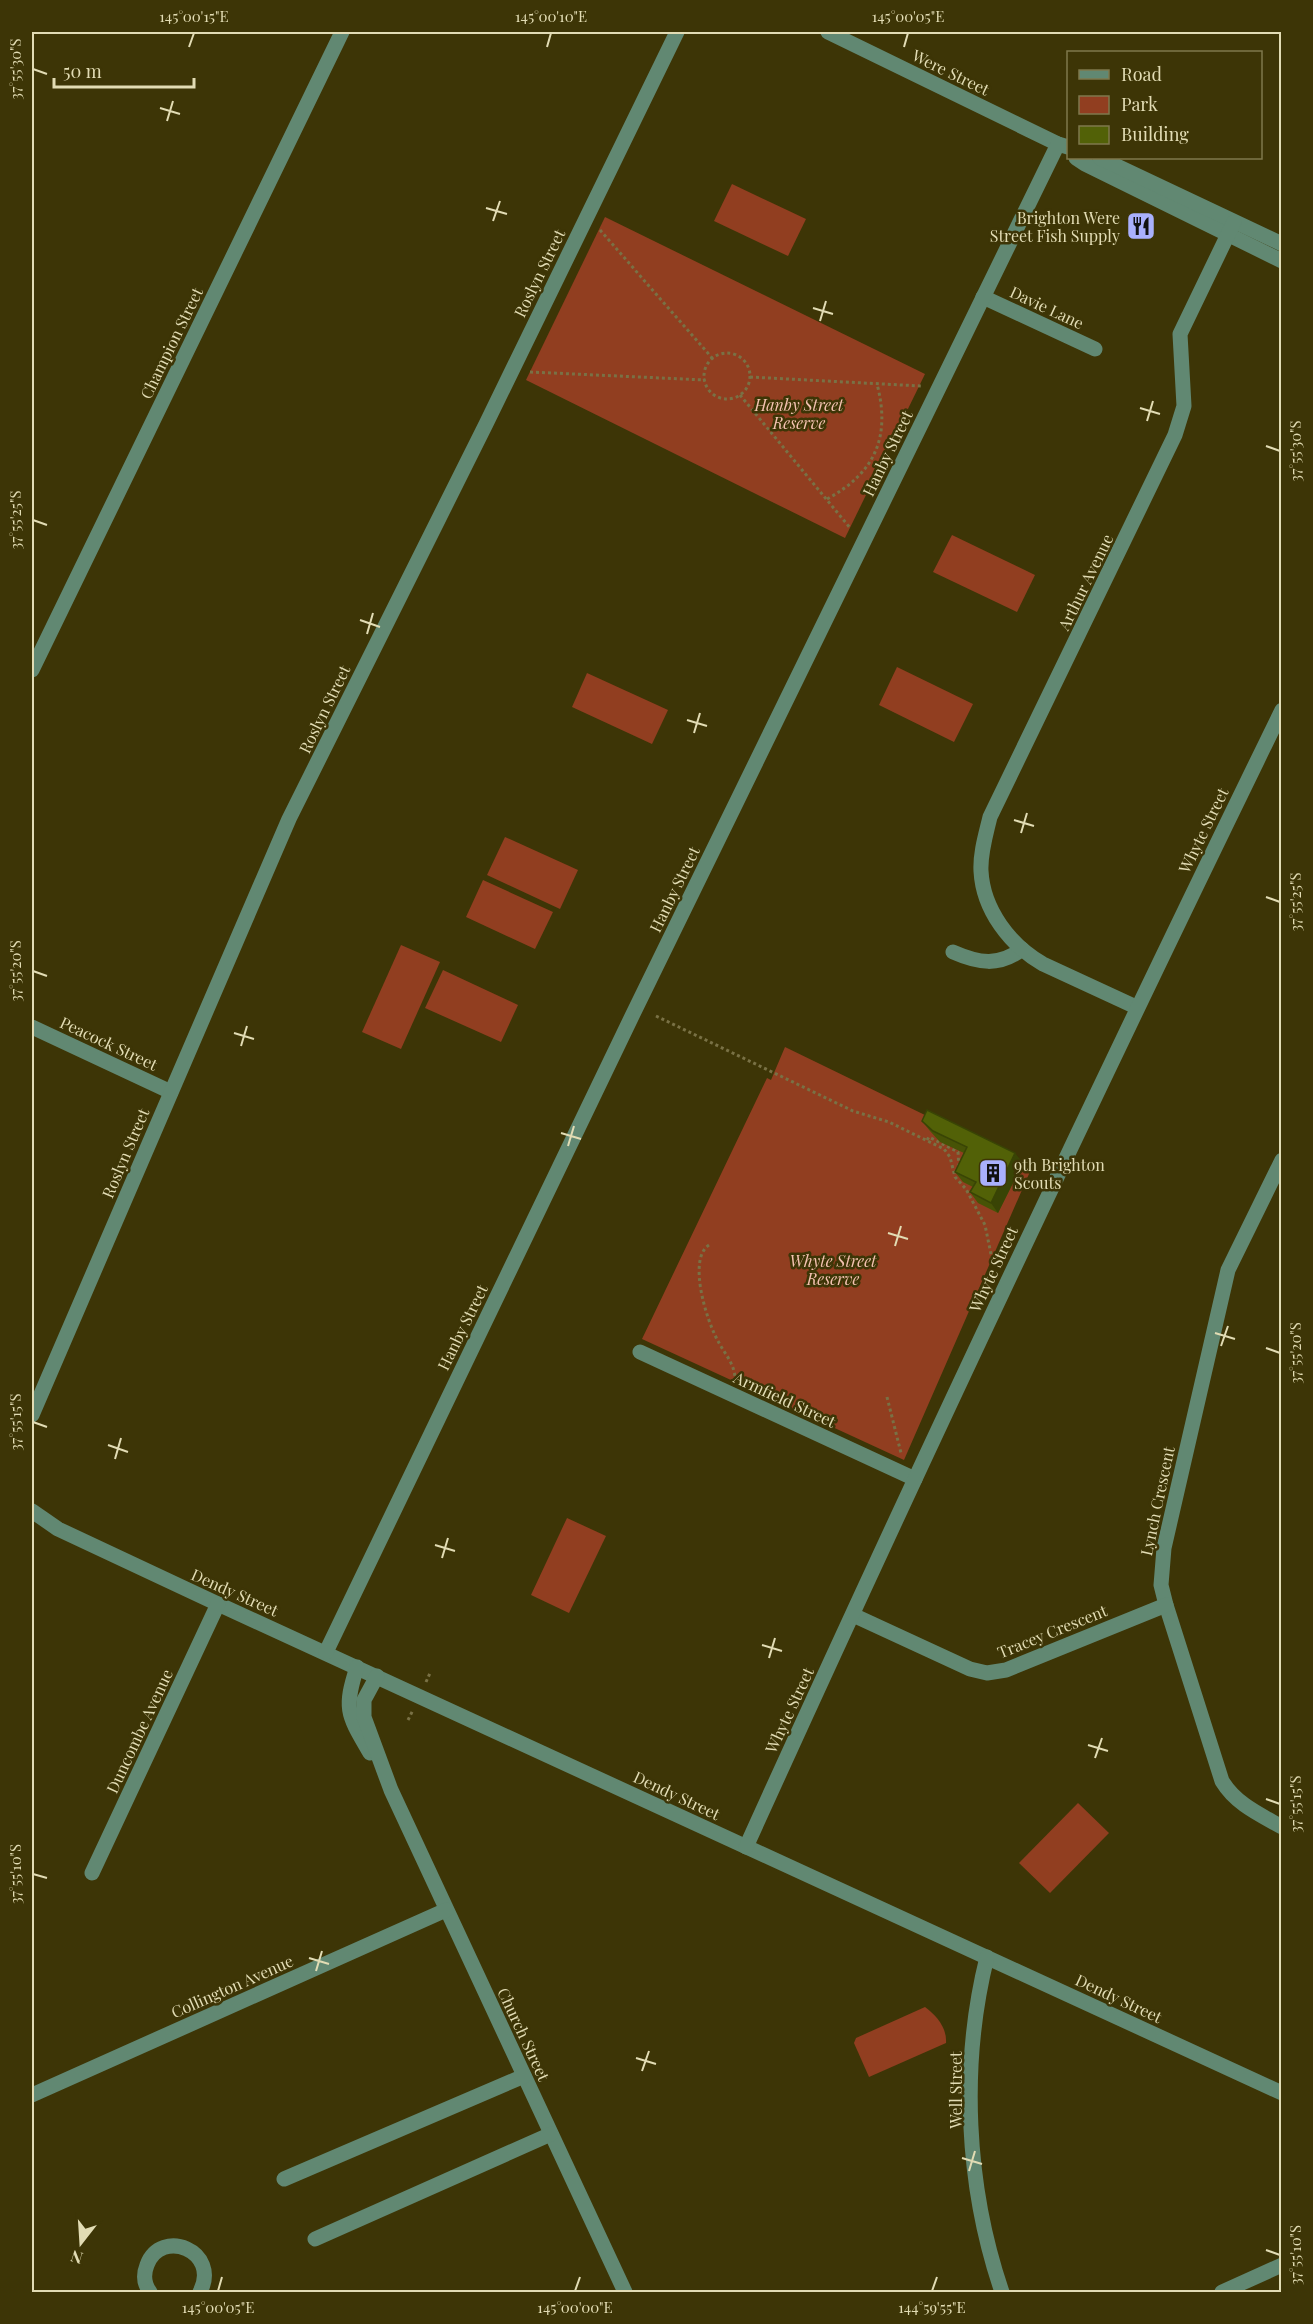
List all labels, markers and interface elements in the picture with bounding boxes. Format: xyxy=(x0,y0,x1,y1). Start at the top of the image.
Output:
text: 145°00'15"E xyxy=(159,6,229,26)
text: 145°00'10"E xyxy=(515,6,587,26)
text: 145°00'05"E xyxy=(872,6,944,26)
text: 37°55'30"S xyxy=(5,38,25,100)
street label: Were Street xyxy=(908,44,993,100)
scale bar xyxy=(54,51,194,89)
legend xyxy=(1067,51,1262,159)
text: 50 m xyxy=(63,59,102,83)
text: Road xyxy=(1121,62,1162,86)
text: Park xyxy=(1121,92,1158,116)
text: Building xyxy=(1121,122,1189,146)
place label: Brighton Were Street Fish Supply xyxy=(990,207,1120,246)
restaurant icon: Brighton Were Street Fish Supply xyxy=(1125,210,1157,242)
street label: Roslyn Street xyxy=(509,225,569,320)
street label: Davie Lane xyxy=(1007,281,1087,333)
street label: Champion Street xyxy=(135,283,207,402)
park label: Hanby Street Reserve xyxy=(754,394,844,433)
street label: Hanby Street xyxy=(857,406,917,499)
text: 37°55'30"S xyxy=(1285,420,1305,482)
text: 37°55'25"S xyxy=(5,490,25,550)
street label: Arthur Avenue xyxy=(1052,530,1117,635)
street label: Roslyn Street xyxy=(294,661,354,756)
street label: Whyte Street xyxy=(1173,784,1233,877)
street label: Hanby Street xyxy=(644,842,704,935)
text: 37°55'25"S xyxy=(1285,872,1305,932)
text: 37°55'20"S xyxy=(5,940,25,1002)
street label: Peacock Street xyxy=(57,1011,161,1075)
street label: Roslyn Street xyxy=(97,1105,153,1201)
place label: 9th Brighton Scouts xyxy=(1014,1154,1105,1193)
building icon: 9th Brighton Scouts xyxy=(977,1157,1009,1189)
street label: Whyte Street xyxy=(964,1222,1022,1316)
park label: Whyte Street Reserve xyxy=(790,1250,877,1289)
street label: Hanby Street xyxy=(432,1280,492,1373)
text: 37°55'20"S xyxy=(1285,1322,1305,1384)
street label: Armfield Street xyxy=(730,1366,840,1432)
text: 37°55'15"S xyxy=(5,1393,25,1451)
street label: Lynch Crescent xyxy=(1135,1444,1179,1558)
street label: Dendy Street xyxy=(188,1563,282,1621)
street label: Tracey Crescent xyxy=(994,1599,1110,1663)
street label: Whyte Street xyxy=(760,1663,818,1757)
street label: Duncombe Avenue xyxy=(101,1666,177,1796)
street label: Dendy Street xyxy=(630,1766,724,1824)
text: 37°55'15"S xyxy=(1285,1775,1305,1833)
text: 37°55'10"S xyxy=(5,1844,25,1904)
street label: Collington Avenue xyxy=(168,1950,296,2022)
street label: Dendy Street xyxy=(1072,1969,1166,2027)
street label: Church Street xyxy=(493,1984,555,2084)
street label: Well Street xyxy=(945,2051,966,2130)
north arrow xyxy=(51,2213,111,2273)
text: 37°55'10"S xyxy=(1285,2225,1305,2285)
text: N xyxy=(67,2246,85,2270)
text: 145°00'05"E xyxy=(182,2297,254,2317)
text: 145°00'00"E xyxy=(537,2297,613,2317)
text: 144°59'55"E xyxy=(898,2297,966,2317)

